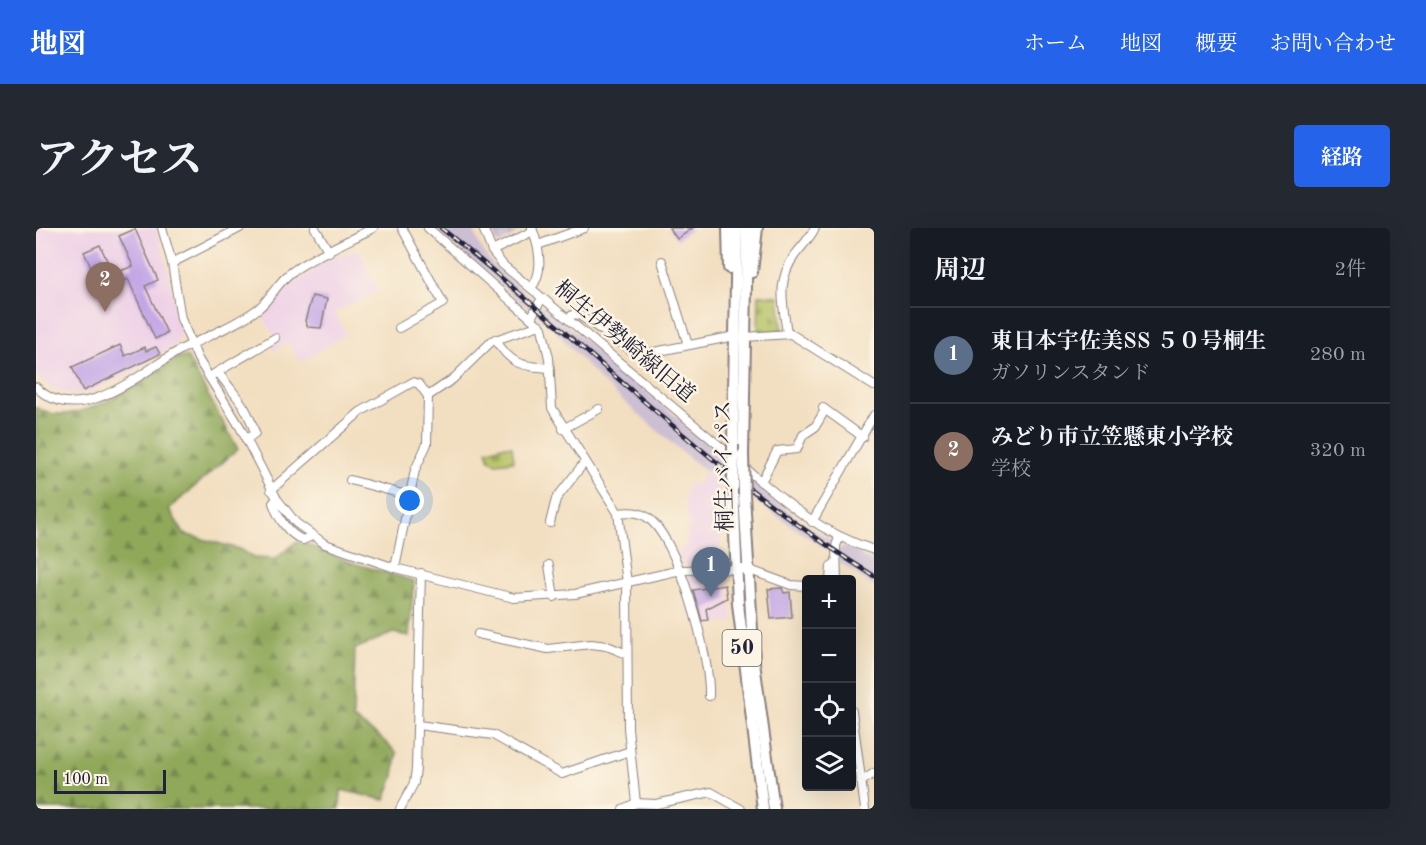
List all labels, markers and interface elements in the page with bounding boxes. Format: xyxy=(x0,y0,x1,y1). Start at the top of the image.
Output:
text: 地図 xyxy=(30,32,86,60)
text: ホーム xyxy=(1024,34,1087,55)
text: 地図 xyxy=(1120,34,1162,55)
text: 概要 xyxy=(1195,34,1237,55)
text: お問い合わせ xyxy=(1270,34,1396,55)
button: 経路 xyxy=(1294,125,1390,187)
text: アクセス xyxy=(36,141,203,183)
text: 周辺 xyxy=(934,258,986,284)
text: 2件 xyxy=(1334,260,1366,280)
pin: 2 xyxy=(86,262,124,312)
street label: 桐生伊勢崎線旧道 xyxy=(550,275,700,407)
text: 東日本宇佐美SS ５０号桐生 xyxy=(991,331,1266,353)
text: 1 xyxy=(948,345,959,365)
text: 280 m xyxy=(1310,345,1366,365)
text: ガソリンスタンド xyxy=(991,364,1150,384)
street label: 桐生バイパス xyxy=(711,400,737,532)
text: みどり市立笠懸東小学校 xyxy=(991,427,1233,449)
text: 2 xyxy=(948,441,959,461)
text: 320 m xyxy=(1310,441,1366,461)
text: 学校 xyxy=(991,460,1031,480)
your location xyxy=(395,486,424,515)
pin: 1 xyxy=(692,548,730,597)
map controls xyxy=(802,575,856,791)
button: + xyxy=(802,575,856,629)
button: − xyxy=(802,629,856,683)
road number: 50 xyxy=(722,630,762,666)
button: locate xyxy=(802,683,856,737)
button: layers xyxy=(802,737,856,791)
scale bar xyxy=(54,767,166,794)
text: 100 m xyxy=(63,772,108,788)

